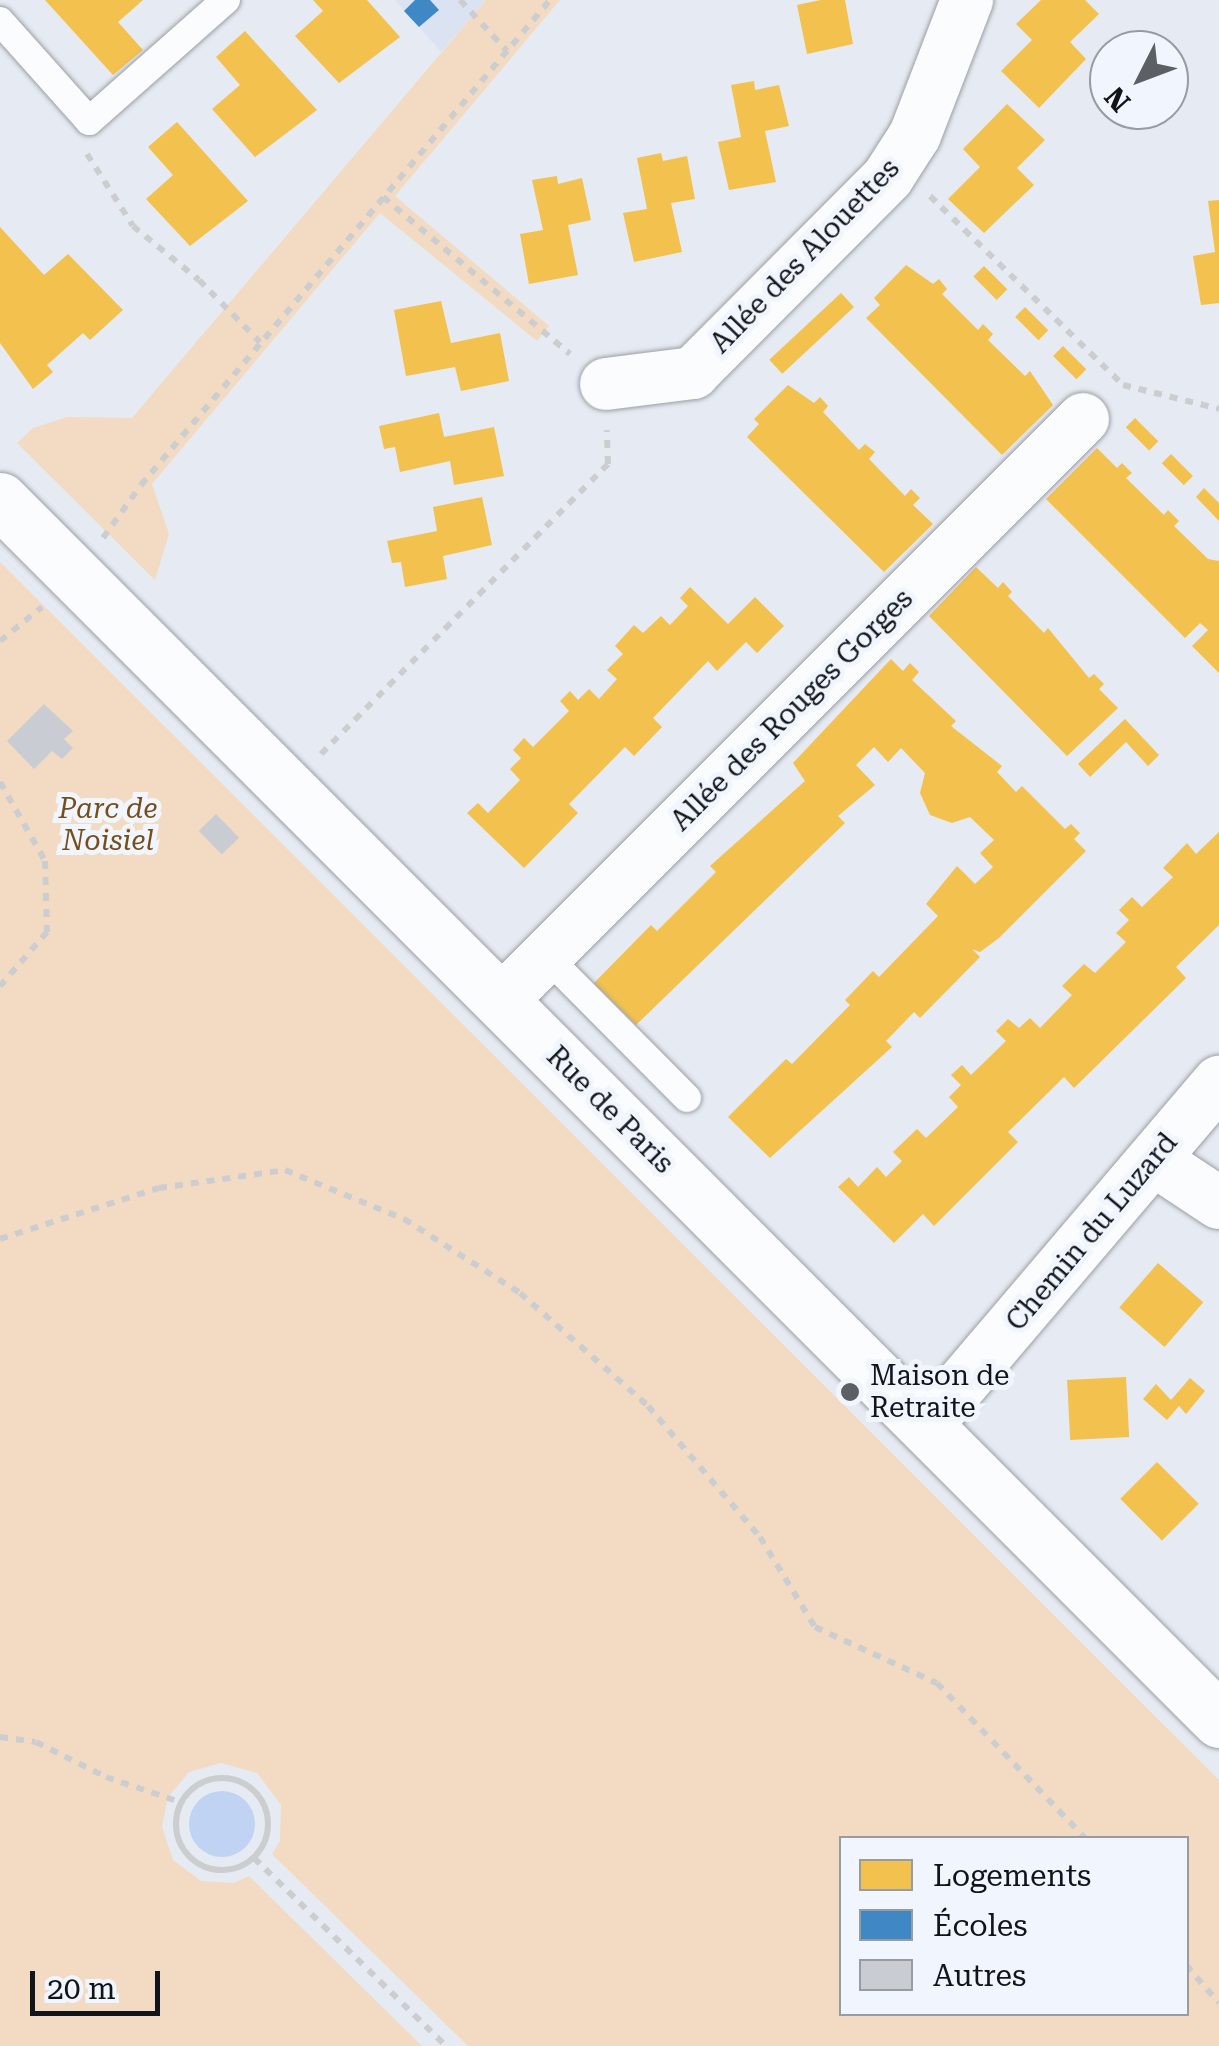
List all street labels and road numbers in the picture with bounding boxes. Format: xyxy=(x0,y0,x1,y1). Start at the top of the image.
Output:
street label: Allée des Alouettes xyxy=(704,152,906,360)
street label: Allée des Rouges Gorges xyxy=(664,582,920,838)
street label: Rue de Paris xyxy=(540,1040,680,1180)
street label: Chemin du Luzard xyxy=(999,1126,1185,1338)

